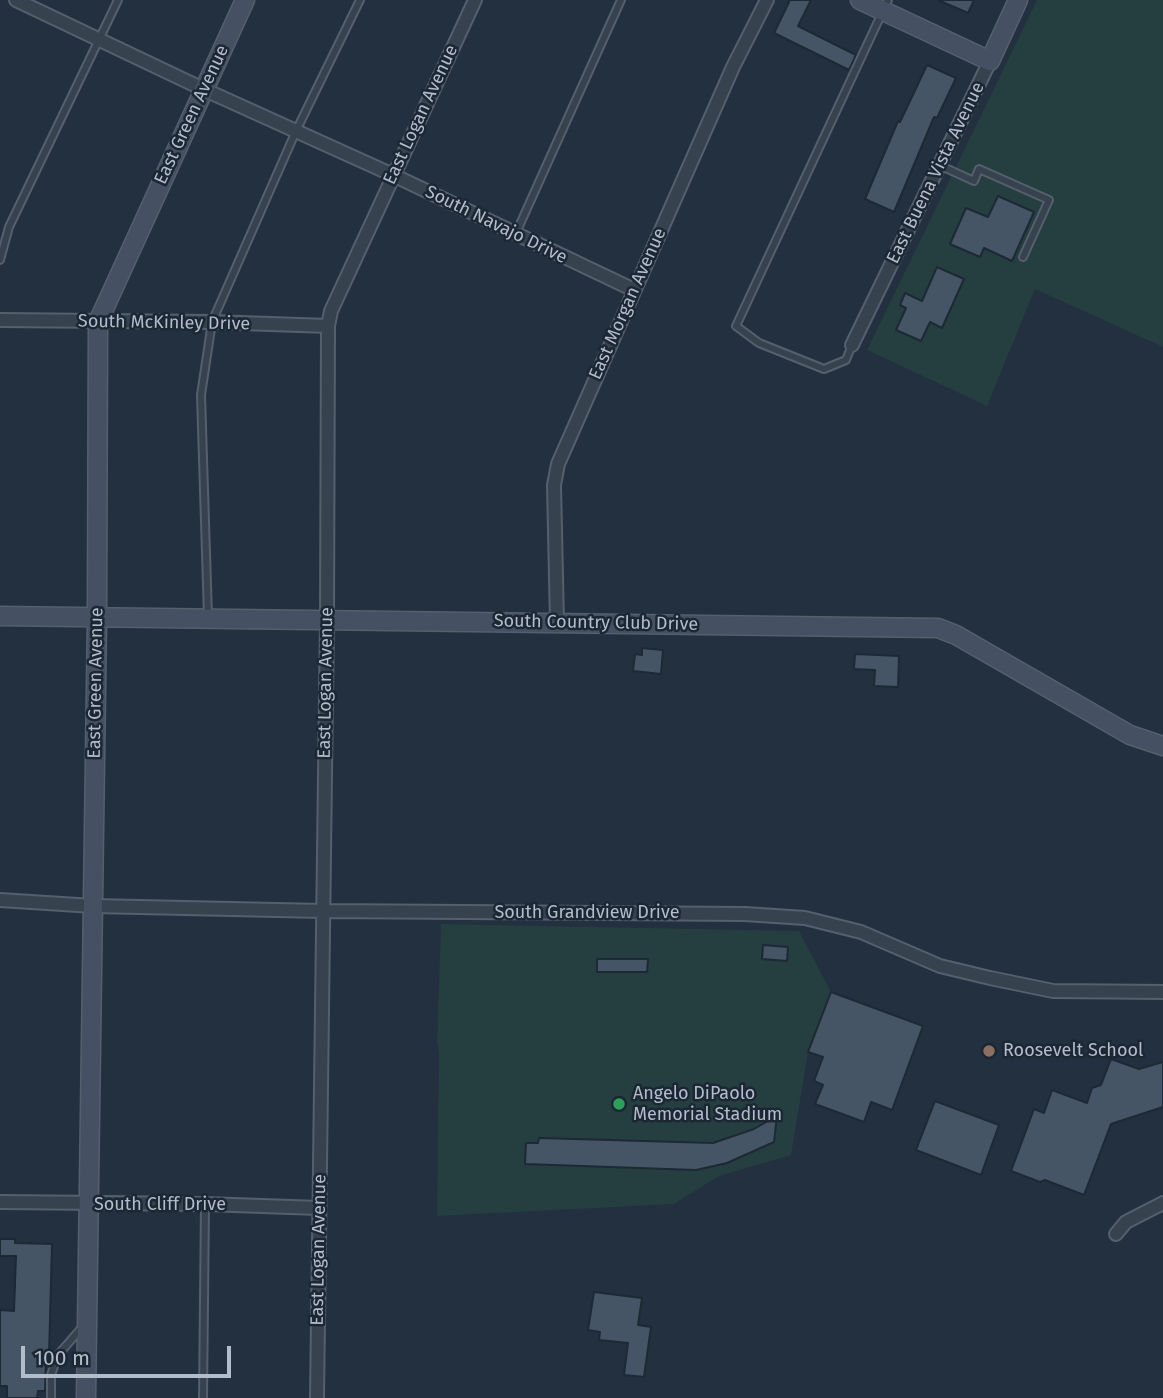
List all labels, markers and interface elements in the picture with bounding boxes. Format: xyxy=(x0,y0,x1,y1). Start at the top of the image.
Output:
street label: East Green Avenue xyxy=(150,42,234,188)
street label: East Logan Avenue xyxy=(379,42,463,188)
street label: East Buena Vista Avenue xyxy=(883,79,989,267)
street label: South Navajo Drive xyxy=(422,181,570,269)
street label: East Morgan Avenue xyxy=(585,225,671,383)
street label: South McKinley Drive xyxy=(78,311,250,335)
street label: East Green Avenue xyxy=(84,607,108,759)
street label: East Logan Avenue xyxy=(314,607,338,759)
street label: South Country Club Drive xyxy=(494,610,698,636)
street label: South Grandview Drive xyxy=(494,902,680,924)
place label: Roosevelt School xyxy=(1003,1040,1143,1062)
marker: Roosevelt School xyxy=(981,1043,997,1059)
place label: Angelo DiPaolo Memorial Stadium xyxy=(633,1083,782,1126)
marker: Angelo DiPaolo Memorial Stadium xyxy=(611,1096,627,1112)
street label: East Logan Avenue xyxy=(307,1174,331,1326)
street label: South Cliff Drive xyxy=(94,1194,226,1216)
scale bar xyxy=(24,1332,234,1376)
text: 100 m xyxy=(34,1345,90,1371)

